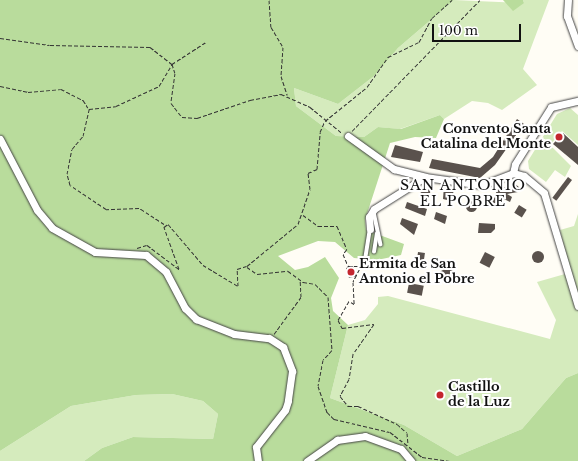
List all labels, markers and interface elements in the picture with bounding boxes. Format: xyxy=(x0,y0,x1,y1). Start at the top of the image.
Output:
scale bar xyxy=(434,16,523,42)
text: 100 m xyxy=(439,23,478,38)
place label: Convento Santa Catalina del Monte xyxy=(421,122,551,153)
marker: Convento Santa Catalina del Monte xyxy=(554,132,564,142)
district label: SAN ANTONIO EL POBRE xyxy=(400,177,526,210)
place label: Ermita de San Antonio el Pobre xyxy=(359,257,475,288)
marker: Ermita de San Antonio el Pobre xyxy=(346,267,356,277)
place label: Castillo de la Luz xyxy=(448,380,510,411)
marker: Castillo de la Luz xyxy=(435,390,445,400)

